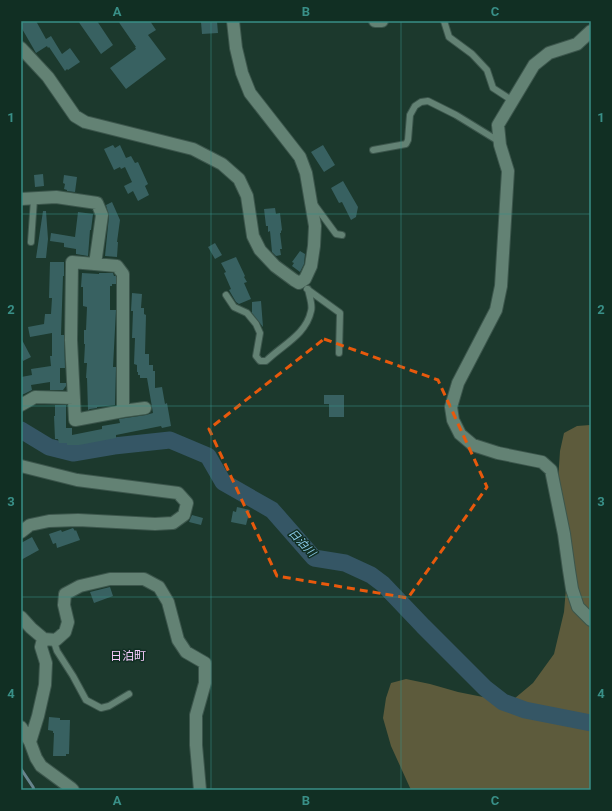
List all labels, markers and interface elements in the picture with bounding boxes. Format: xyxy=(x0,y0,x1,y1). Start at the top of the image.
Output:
text: A xyxy=(113,4,122,19)
text: B xyxy=(302,4,310,19)
text: C xyxy=(491,4,500,19)
text: 1 xyxy=(7,110,15,125)
text: 1 xyxy=(597,110,605,125)
text: 2 xyxy=(7,302,15,317)
text: 2 xyxy=(597,302,605,317)
text: 3 xyxy=(7,494,15,509)
text: 3 xyxy=(597,494,605,509)
water label: 日泊川 xyxy=(286,527,319,560)
district label: 日泊町 xyxy=(110,649,146,663)
text: 4 xyxy=(7,686,15,701)
text: 4 xyxy=(597,686,605,701)
text: A xyxy=(113,793,122,808)
text: B xyxy=(302,793,310,808)
text: C xyxy=(491,793,500,808)

